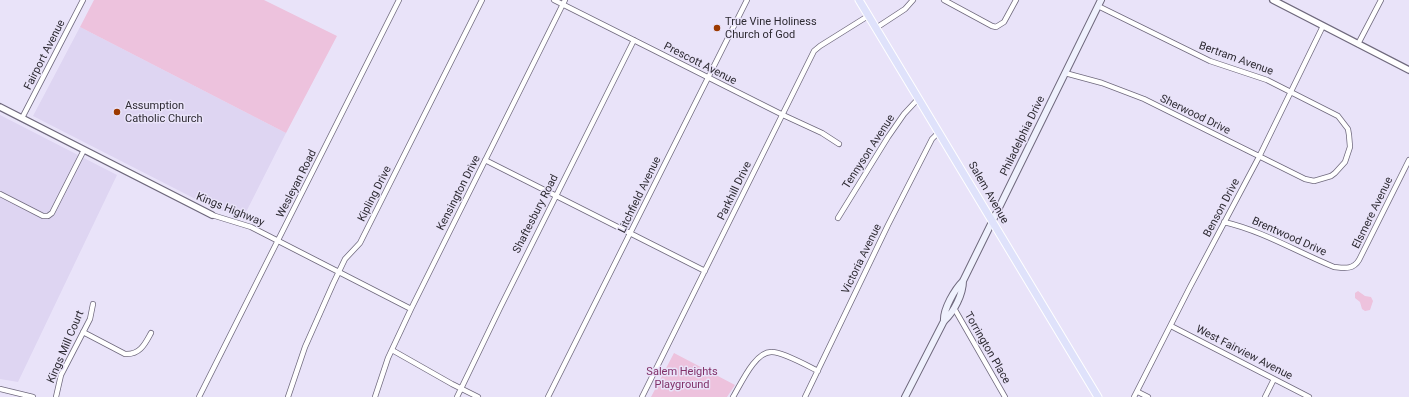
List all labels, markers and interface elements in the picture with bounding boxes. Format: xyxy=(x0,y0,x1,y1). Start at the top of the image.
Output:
place label: True Vine Holiness Church of God xyxy=(725,15,817,41)
street label: Fairport Avenue xyxy=(22,18,68,92)
marker: True Vine Holiness Church of God xyxy=(712,23,722,33)
street label: Bertram Avenue xyxy=(1197,39,1275,79)
street label: Prescott Avenue xyxy=(661,40,739,88)
street label: Sherwood Drive xyxy=(1158,92,1232,138)
street label: Philadelphia Drive xyxy=(998,94,1048,178)
place label: Assumption Catholic Church xyxy=(125,99,203,125)
marker: Assumption Catholic Church xyxy=(112,107,122,117)
street label: Tennyson Avenue xyxy=(840,112,898,192)
street label: Wesleyan Road xyxy=(274,148,320,220)
street label: Kensington Drive xyxy=(434,153,484,233)
street label: Litchfield Avenue xyxy=(616,155,664,235)
street label: Parkhill Drive xyxy=(715,159,755,223)
street label: Salem Avenue xyxy=(965,160,1011,226)
street label: Kipling Drive xyxy=(355,164,395,224)
street label: Shaftesbury Road xyxy=(510,172,562,256)
street label: Elsmere Avenue xyxy=(1350,175,1396,251)
street label: Benson Drive xyxy=(1201,177,1243,239)
street label: Kings Highway xyxy=(194,190,266,230)
street label: Brentwood Drive xyxy=(1250,215,1328,259)
street label: Victoria Avenue xyxy=(839,222,885,296)
street label: Kings Mill Court xyxy=(45,309,87,385)
street label: Torrington Place xyxy=(961,310,1013,386)
street label: West Fairview Avenue xyxy=(1194,323,1294,383)
park label: Salem Heights Playground xyxy=(646,365,718,391)

